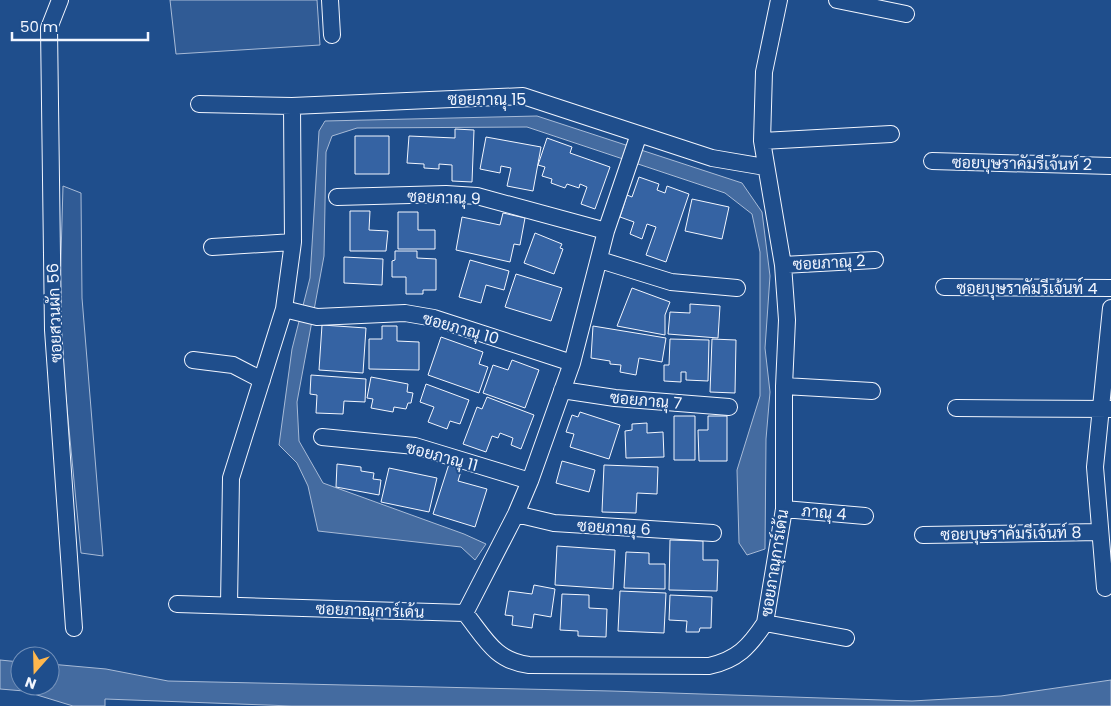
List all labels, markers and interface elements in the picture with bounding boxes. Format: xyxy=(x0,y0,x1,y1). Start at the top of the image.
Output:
scale bar xyxy=(12,10,149,42)
text: 50 m xyxy=(20,16,58,37)
street label: ซอยภาณุ 15 xyxy=(448,88,526,111)
street label: ซอยบุษราคัมรีเจ้นท์ 2 xyxy=(952,150,1092,176)
street label: ซอยภาณุ 9 xyxy=(407,185,481,210)
street label: ซอยภาณุ 2 xyxy=(792,249,866,276)
street label: ซอยสวนผัก 56 xyxy=(41,263,68,363)
street label: ซอยบุษราคัมรีเจ้นท์ 4 xyxy=(956,276,1098,300)
street label: ซอยภาณุ 10 xyxy=(420,307,502,350)
street label: ซอยภาณุ 7 xyxy=(609,386,683,415)
street label: ซอยภาณุ 11 xyxy=(403,436,481,477)
street label: ภาณุ 4 xyxy=(800,499,847,526)
street label: ซอยภาณุการ์เด้น xyxy=(754,507,794,619)
street label: ซอยภาณุ 6 xyxy=(577,514,651,541)
street label: ซอยบุษราคัมรีเจ้นท์ 8 xyxy=(940,520,1082,546)
street label: ซอยภาณุการ์เด้น xyxy=(315,596,425,624)
north arrow xyxy=(10,646,60,696)
text: N xyxy=(22,672,39,694)

